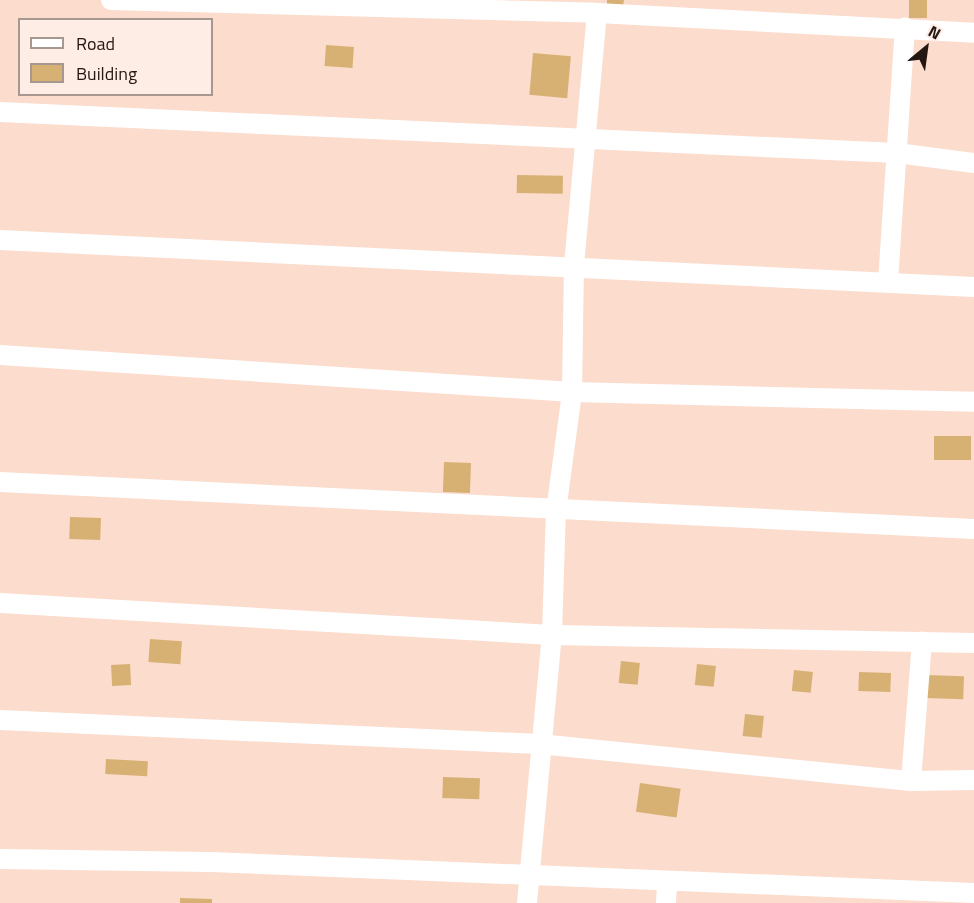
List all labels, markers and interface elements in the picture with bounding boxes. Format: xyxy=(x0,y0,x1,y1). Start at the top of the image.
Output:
legend xyxy=(18,18,213,96)
north arrow xyxy=(896,18,956,78)
text: N xyxy=(924,19,945,45)
text: Road xyxy=(76,30,115,57)
text: Building xyxy=(76,60,137,87)

